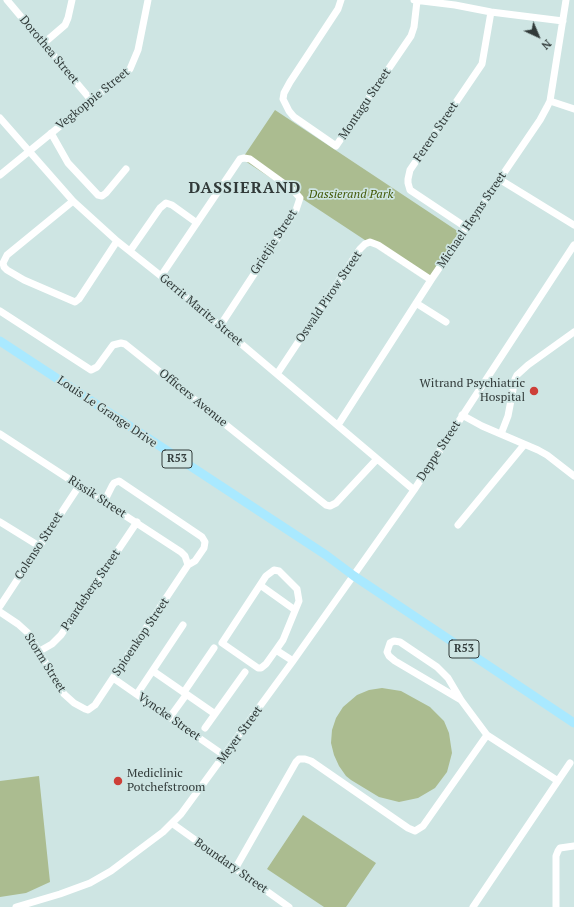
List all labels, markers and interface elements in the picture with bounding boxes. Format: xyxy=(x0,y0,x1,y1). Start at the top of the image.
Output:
street label: Dorothea Street xyxy=(16,13,82,87)
north arrow xyxy=(518,16,558,56)
text: N xyxy=(538,37,554,53)
street label: Vegkoppie Street xyxy=(53,65,133,133)
street label: Montagu Street xyxy=(336,66,394,142)
street label: Ferero Street xyxy=(411,99,461,165)
street label: Michael Heyns Street xyxy=(434,169,510,271)
district label: DASSIERAND xyxy=(189,178,301,198)
park label: Dassierand Park xyxy=(309,188,393,202)
street label: Grietjie Street xyxy=(248,207,300,277)
street label: Oswald Pirow Street xyxy=(293,248,365,346)
street label: Gerrit Maritz Street xyxy=(156,271,246,349)
street label: Officers Avenue xyxy=(156,366,230,430)
street label: Louis Le Grange Drive xyxy=(54,373,160,451)
place label: Witrand Psychiatric Hospital xyxy=(420,377,525,405)
marker: Witrand Psychiatric Hospital xyxy=(528,385,540,397)
street label: Deppe Street xyxy=(414,418,464,484)
road number: R53 xyxy=(162,450,192,468)
street label: Rissik Street xyxy=(65,473,129,521)
street label: Colenso Street xyxy=(12,510,66,582)
street label: Paardeberg Street xyxy=(58,547,124,633)
street label: Spioenkop Street xyxy=(110,595,172,679)
street label: Storm Street xyxy=(21,631,69,695)
road number: R53 xyxy=(449,640,479,658)
street label: Vyncke Street xyxy=(135,690,203,744)
street label: Meyer Street xyxy=(214,703,266,767)
place label: Mediclinic Potchefstroom xyxy=(127,767,205,795)
marker: Mediclinic Potchefstroom xyxy=(112,775,124,787)
street label: Boundary Street xyxy=(191,835,271,897)

